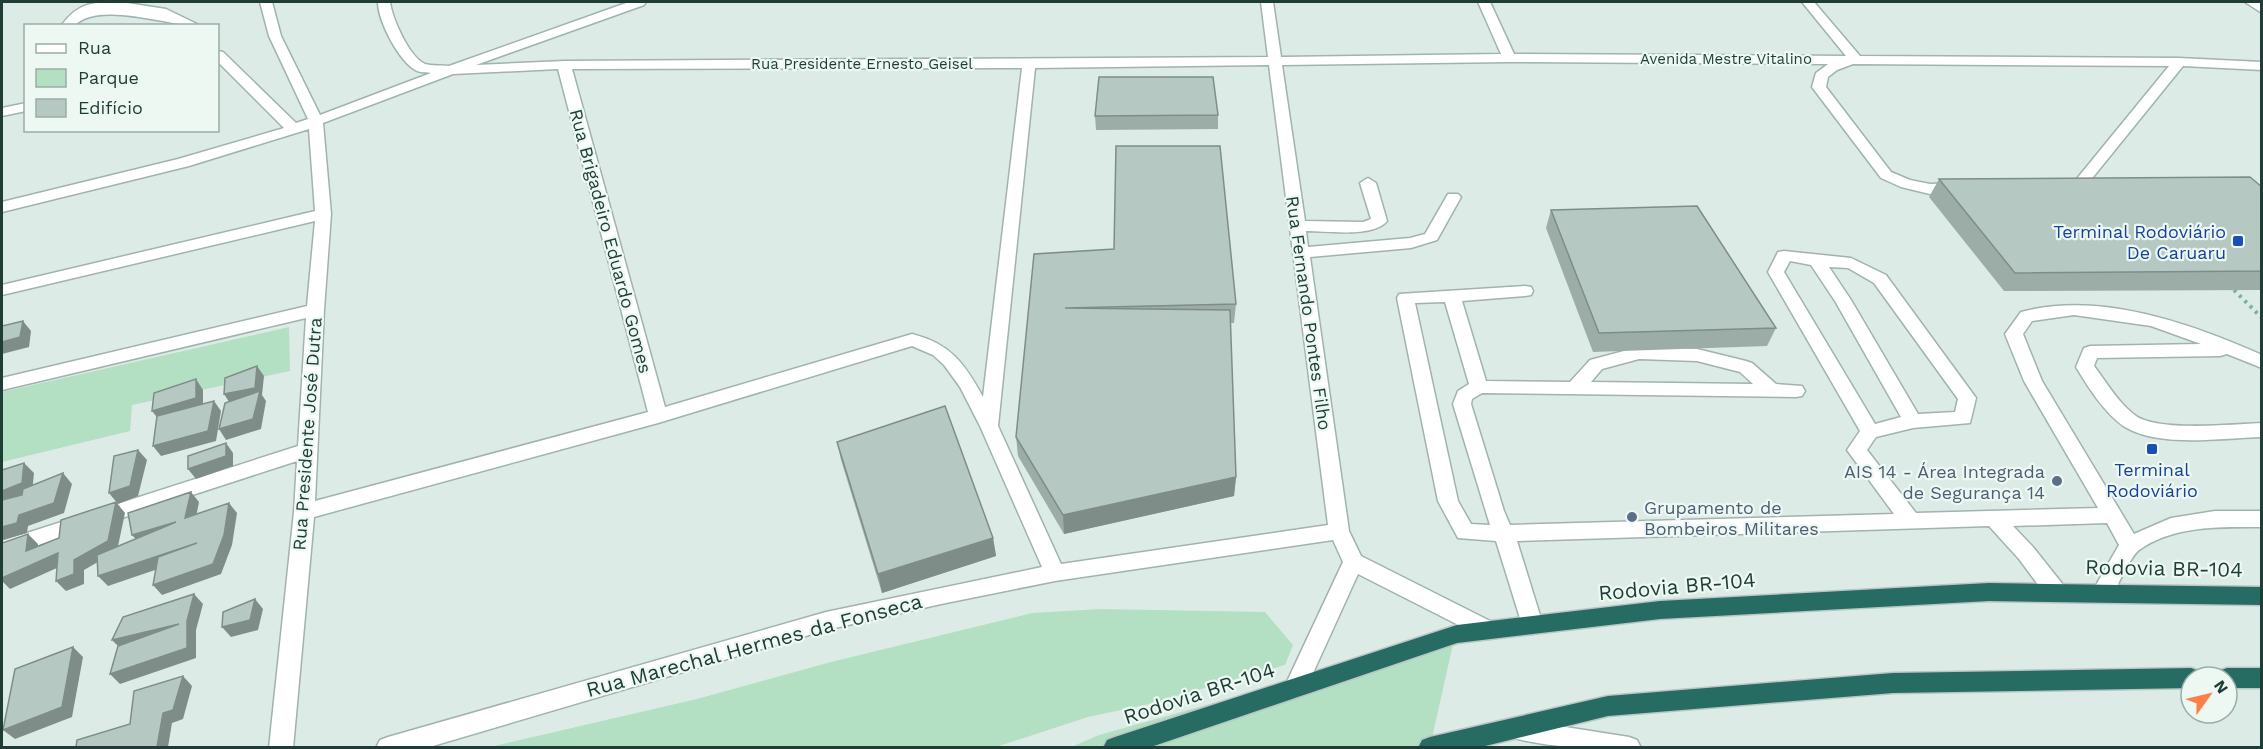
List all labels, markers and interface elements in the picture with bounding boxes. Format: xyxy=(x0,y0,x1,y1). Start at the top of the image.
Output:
legend xyxy=(24,24,219,132)
text: Rua xyxy=(78,37,111,58)
street label: Avenida Mestre Vitalino xyxy=(1640,50,1812,68)
street label: Rua Presidente Ernesto Geisel xyxy=(751,55,973,73)
text: Parque xyxy=(78,67,139,88)
text: Edifício xyxy=(78,97,143,118)
street label: Rua Brigadeiro Eduardo Gomes xyxy=(566,107,656,375)
street label: Rua Fernando Pontes Filho xyxy=(1282,194,1336,432)
place label: Terminal Rodoviário De Caruaru xyxy=(2053,221,2226,263)
marker: Terminal Rodoviário De Caruaru xyxy=(2231,234,2245,248)
street label: Rua Presidente José Dutra xyxy=(288,317,326,551)
marker: Terminal Rodoviário xyxy=(2145,442,2159,456)
place label: Terminal Rodoviário xyxy=(2106,459,2198,501)
place label: AIS 14 - Área Integrada de Segurança 14 xyxy=(1844,461,2045,503)
marker: AIS 14 - Área Integrada de Segurança 14 xyxy=(2050,474,2064,488)
place label: Grupamento de Bombeiros Militares xyxy=(1644,497,1819,539)
marker: Grupamento de Bombeiros Militares xyxy=(1625,510,1639,524)
street label: Rodovia BR-104 xyxy=(2085,554,2243,582)
street label: Rodovia BR-104 xyxy=(1597,567,1757,605)
street label: Rua Marechal Hermes da Fonseca xyxy=(583,588,925,702)
street label: Rodovia BR-104 xyxy=(1120,657,1278,729)
north arrow xyxy=(2179,665,2239,725)
text: N xyxy=(2210,677,2232,697)

